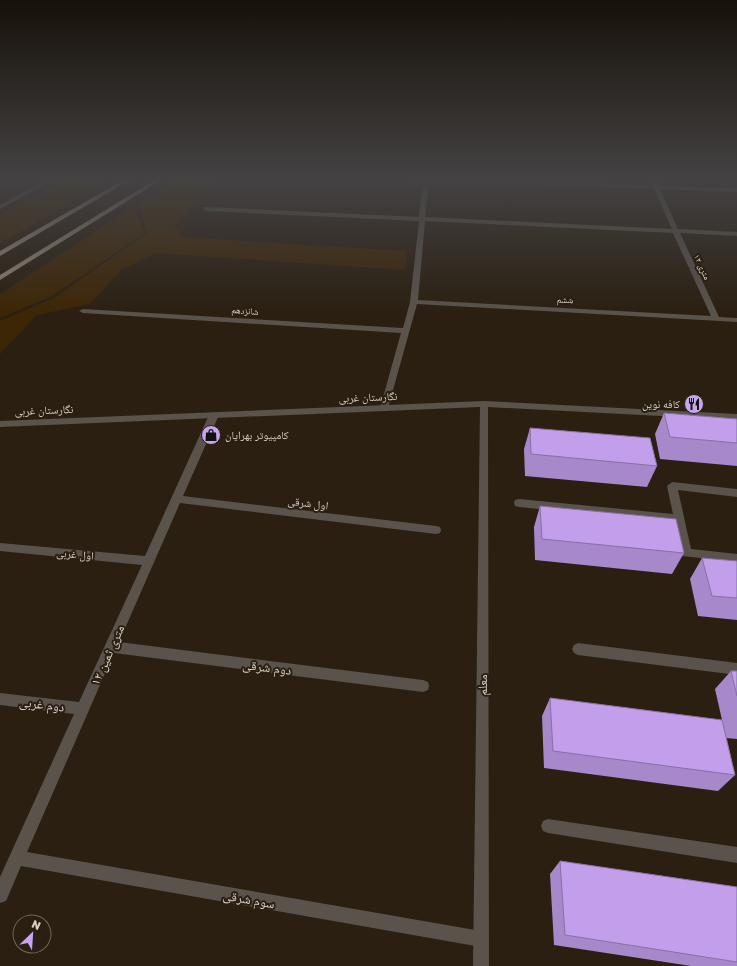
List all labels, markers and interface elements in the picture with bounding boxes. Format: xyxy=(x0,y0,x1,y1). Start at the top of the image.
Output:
street label: ۱۲ متری xyxy=(692,252,713,281)
street label: ششم xyxy=(556,294,574,306)
street label: شانزدهم xyxy=(231,304,259,318)
street label: نگارستان غربی xyxy=(338,389,398,405)
restaurant icon: کافه نوین xyxy=(683,393,705,415)
place label: کافه نوین xyxy=(642,397,680,411)
street label: نگارستان غربی xyxy=(14,402,74,418)
shop icon: کامپیوتر بهرایان xyxy=(200,424,222,446)
place label: کامپیوتر بهرایان xyxy=(225,428,289,442)
street label: اول شرقی xyxy=(287,494,329,512)
street label: اول غربی xyxy=(56,545,94,563)
street label: ۱۲ متری ثمین xyxy=(87,622,128,688)
street label: دوم شرقی xyxy=(241,656,292,679)
street label: معلم xyxy=(474,674,491,696)
street label: دوم غربی xyxy=(18,693,66,716)
street label: سوم شرقی xyxy=(222,887,276,912)
north arrow xyxy=(12,914,52,954)
text: N xyxy=(30,917,43,932)

